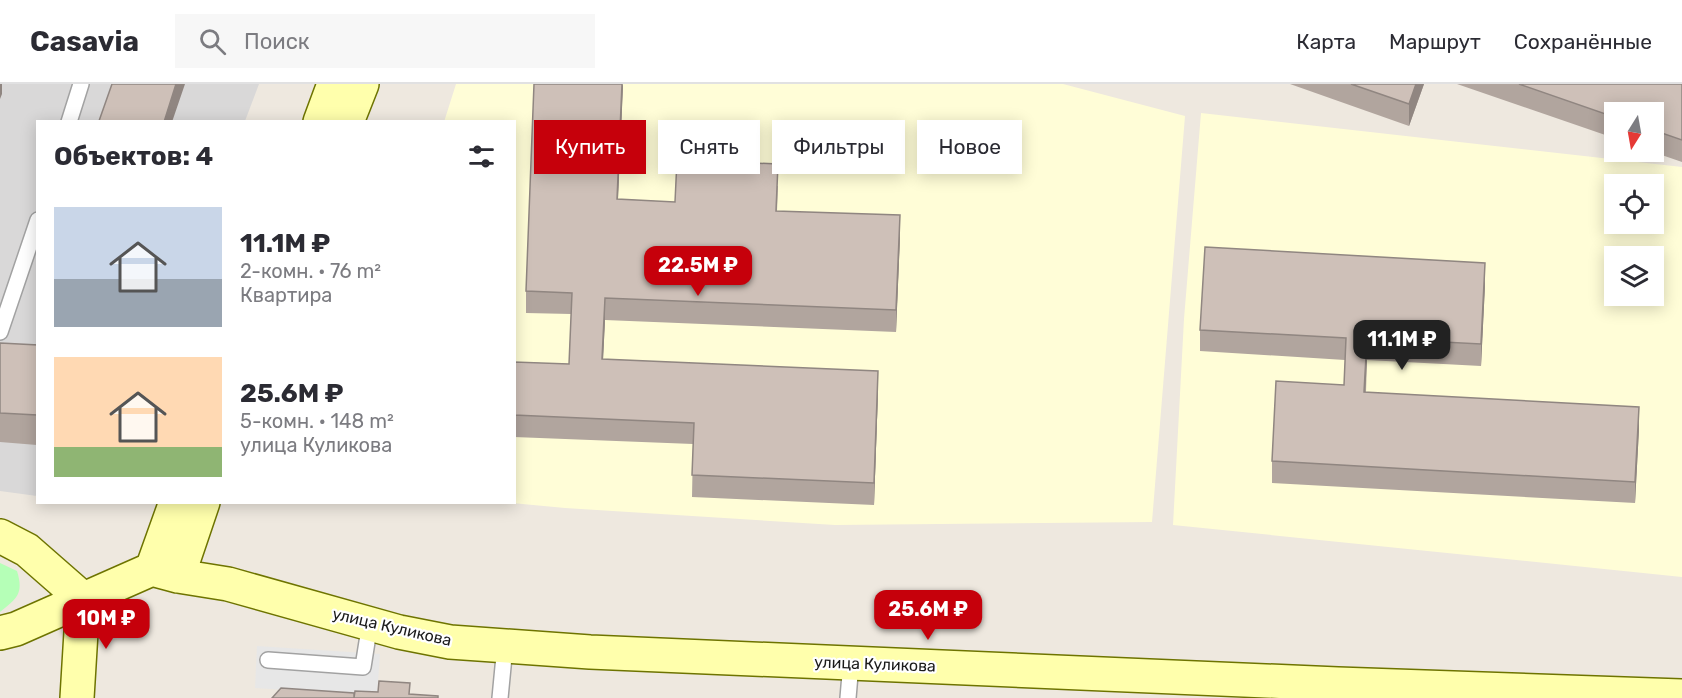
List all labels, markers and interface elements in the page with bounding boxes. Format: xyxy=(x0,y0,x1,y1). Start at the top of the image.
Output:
search box xyxy=(175,14,595,68)
text: Casavia xyxy=(30,25,139,58)
icon: search xyxy=(196,25,229,58)
text: Поиск xyxy=(244,28,310,55)
text: Карта xyxy=(1296,29,1356,54)
text: Маршрут xyxy=(1389,29,1481,54)
text: Сохранённые xyxy=(1514,29,1652,54)
north arrow xyxy=(1604,102,1664,162)
map controls xyxy=(1604,102,1664,306)
chip: Купить xyxy=(534,120,646,174)
chip: Снять xyxy=(658,120,760,174)
chip: Фильтры xyxy=(772,120,905,174)
chip: Новое xyxy=(917,120,1022,174)
icon: filters xyxy=(465,140,498,173)
text: Объектов: 4 xyxy=(54,141,213,172)
button: locate xyxy=(1604,174,1664,234)
text: 11.1M ₽ xyxy=(240,228,330,259)
icon: home xyxy=(102,231,174,303)
pin: 22.5M ₽ xyxy=(643,246,753,297)
button: layers xyxy=(1604,246,1664,306)
text: 22.5M ₽ xyxy=(658,253,738,277)
text: 2-комн. · 76 m² xyxy=(240,259,381,283)
text: Квартира xyxy=(240,283,332,307)
pin: 11.1M ₽ xyxy=(1347,320,1457,371)
text: 11.1M ₽ xyxy=(1367,327,1437,351)
text: 25.6M ₽ xyxy=(240,378,344,409)
icon: home xyxy=(102,381,174,453)
text: 5-комн. · 148 m² xyxy=(240,409,394,433)
text: улица Куликова xyxy=(240,433,392,457)
pin: 25.6M ₽ xyxy=(873,590,983,641)
text: 25.6M ₽ xyxy=(888,597,968,621)
pin: 10M ₽ xyxy=(64,599,148,650)
street label: улица Куликова xyxy=(330,604,454,650)
text: 10M ₽ xyxy=(77,606,135,630)
street label: улица Куликова xyxy=(814,652,936,676)

